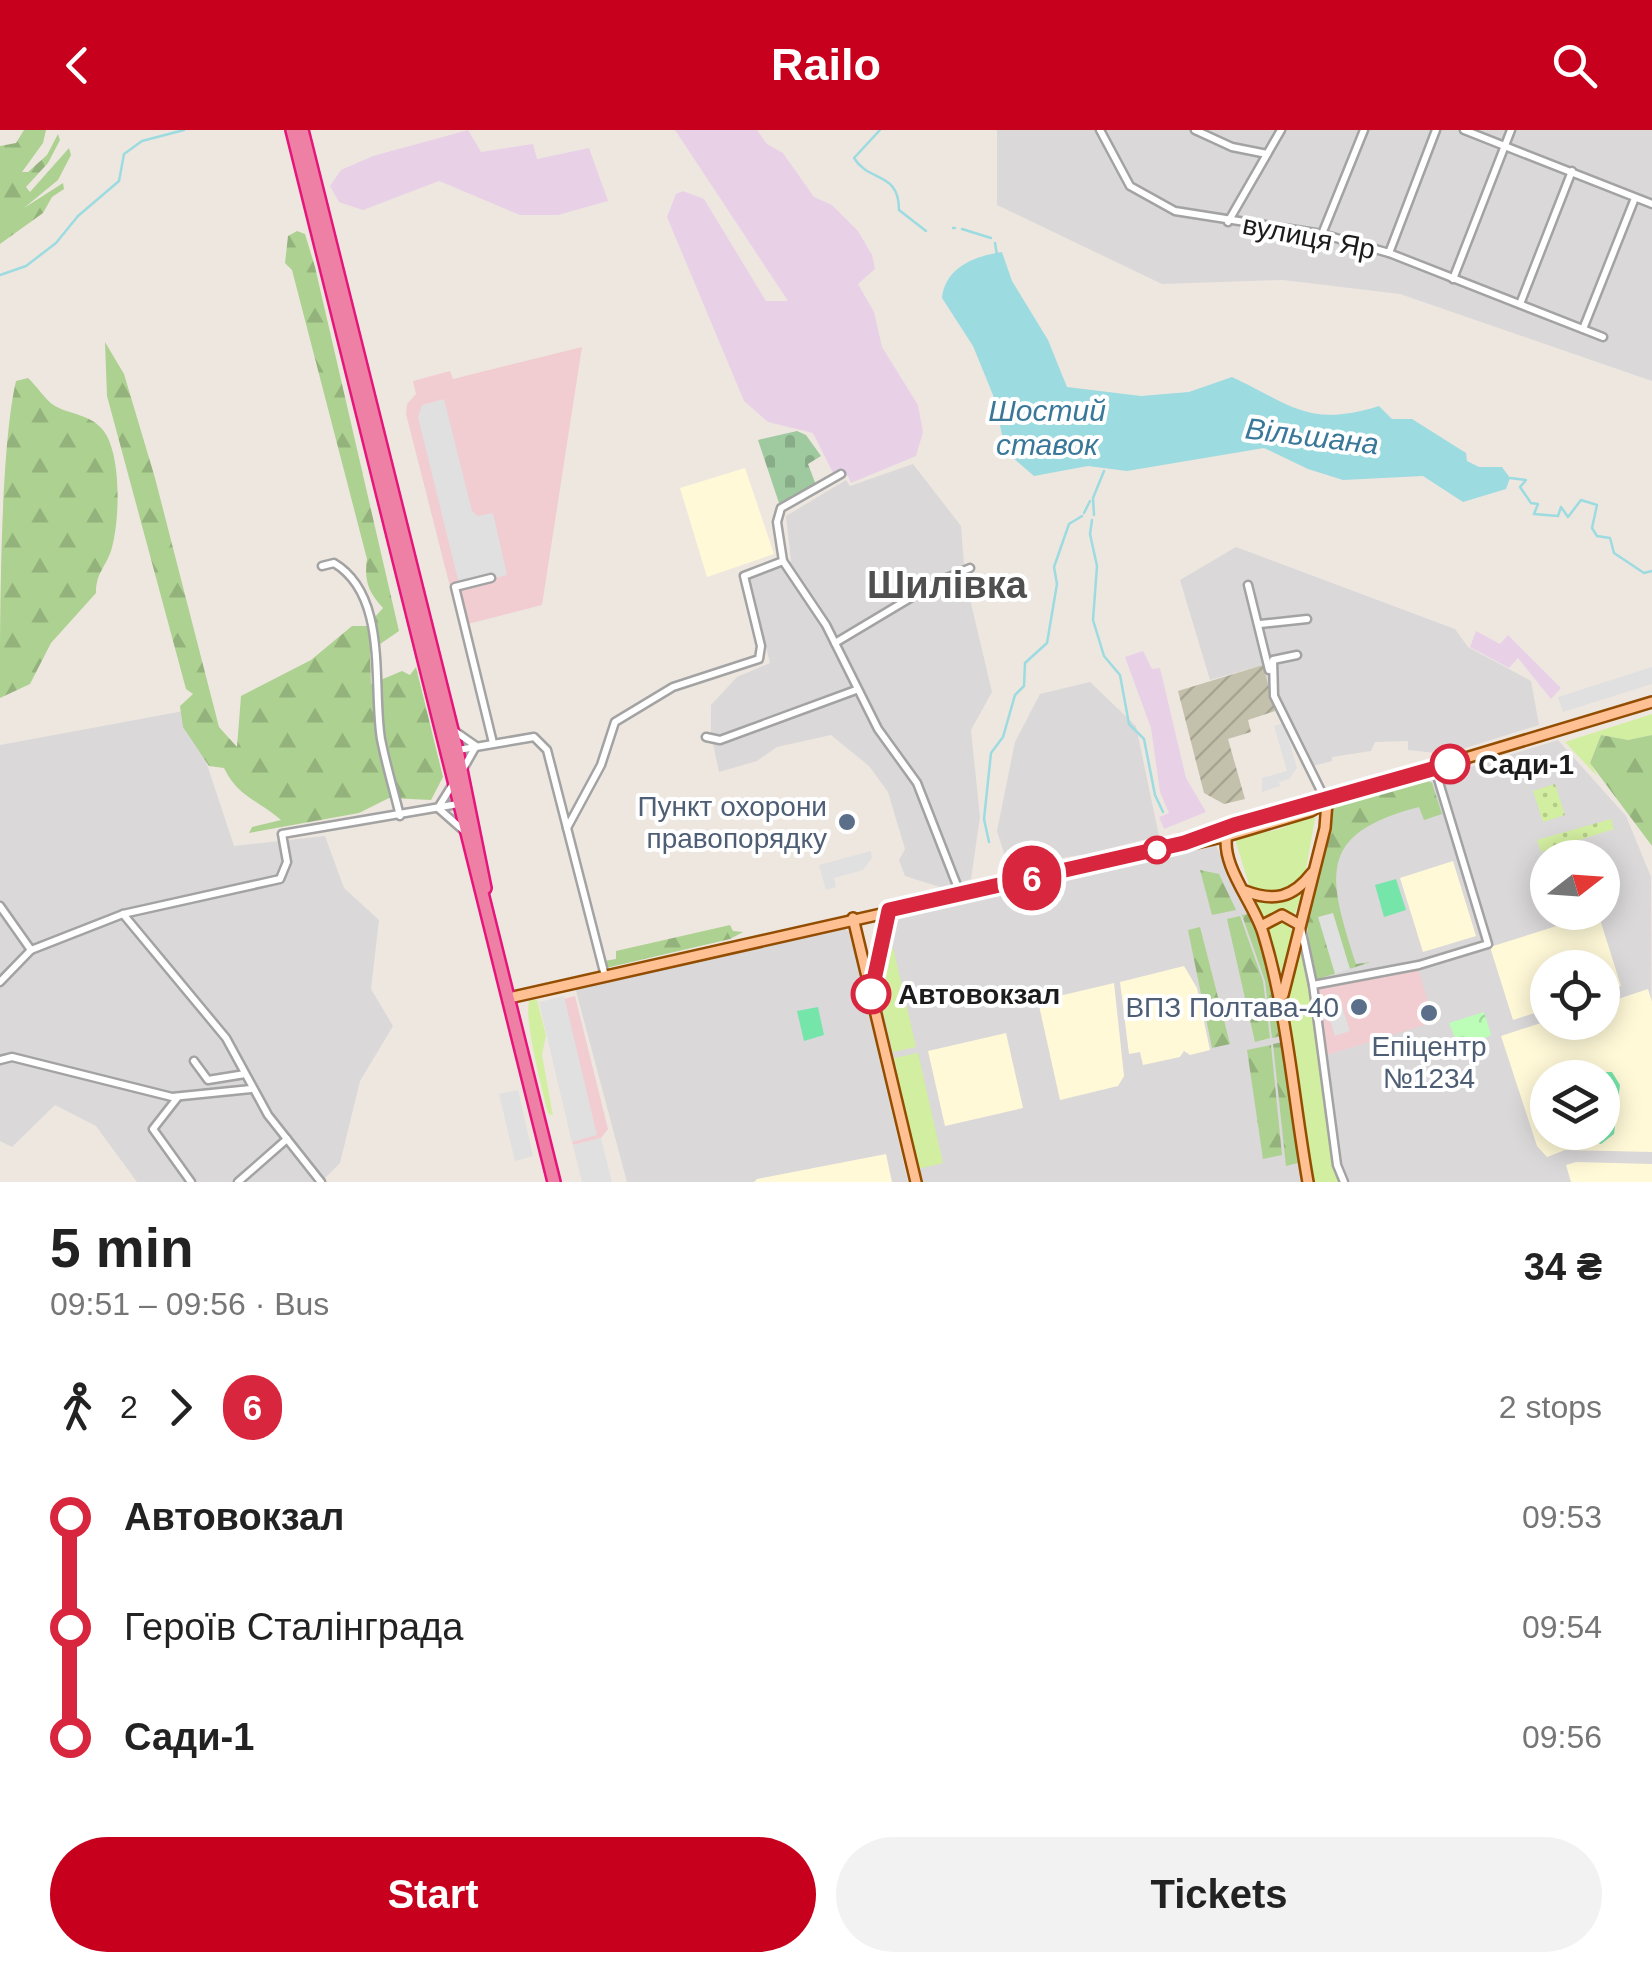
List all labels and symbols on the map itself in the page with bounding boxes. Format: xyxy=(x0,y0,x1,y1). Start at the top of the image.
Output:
street label: вулиця Яр xyxy=(1240,209,1378,265)
water label: Шостий ставок xyxy=(988,394,1106,461)
water label: Вільшана xyxy=(1243,411,1381,461)
district label: Шилівка xyxy=(867,564,1028,606)
marker: Сади-1 xyxy=(1431,745,1469,783)
place label: Сади-1 xyxy=(1478,749,1574,780)
place label: Пункт охорони правопорядку xyxy=(637,791,827,854)
marker: Пункт охорони правопорядку xyxy=(836,811,858,833)
unlabelled marker xyxy=(1144,837,1170,863)
north arrow xyxy=(1530,840,1620,930)
line badge: 6 xyxy=(1000,846,1064,910)
marker: Автовокзал xyxy=(852,975,890,1013)
place label: Автовокзал xyxy=(898,979,1060,1010)
place label: ВПЗ Полтава-40 xyxy=(1125,992,1339,1023)
marker: ВПЗ Полтава-40 xyxy=(1348,996,1370,1018)
marker: Епіцентр №1234 xyxy=(1418,1002,1440,1024)
place label: Епіцентр №1234 xyxy=(1371,1031,1487,1094)

